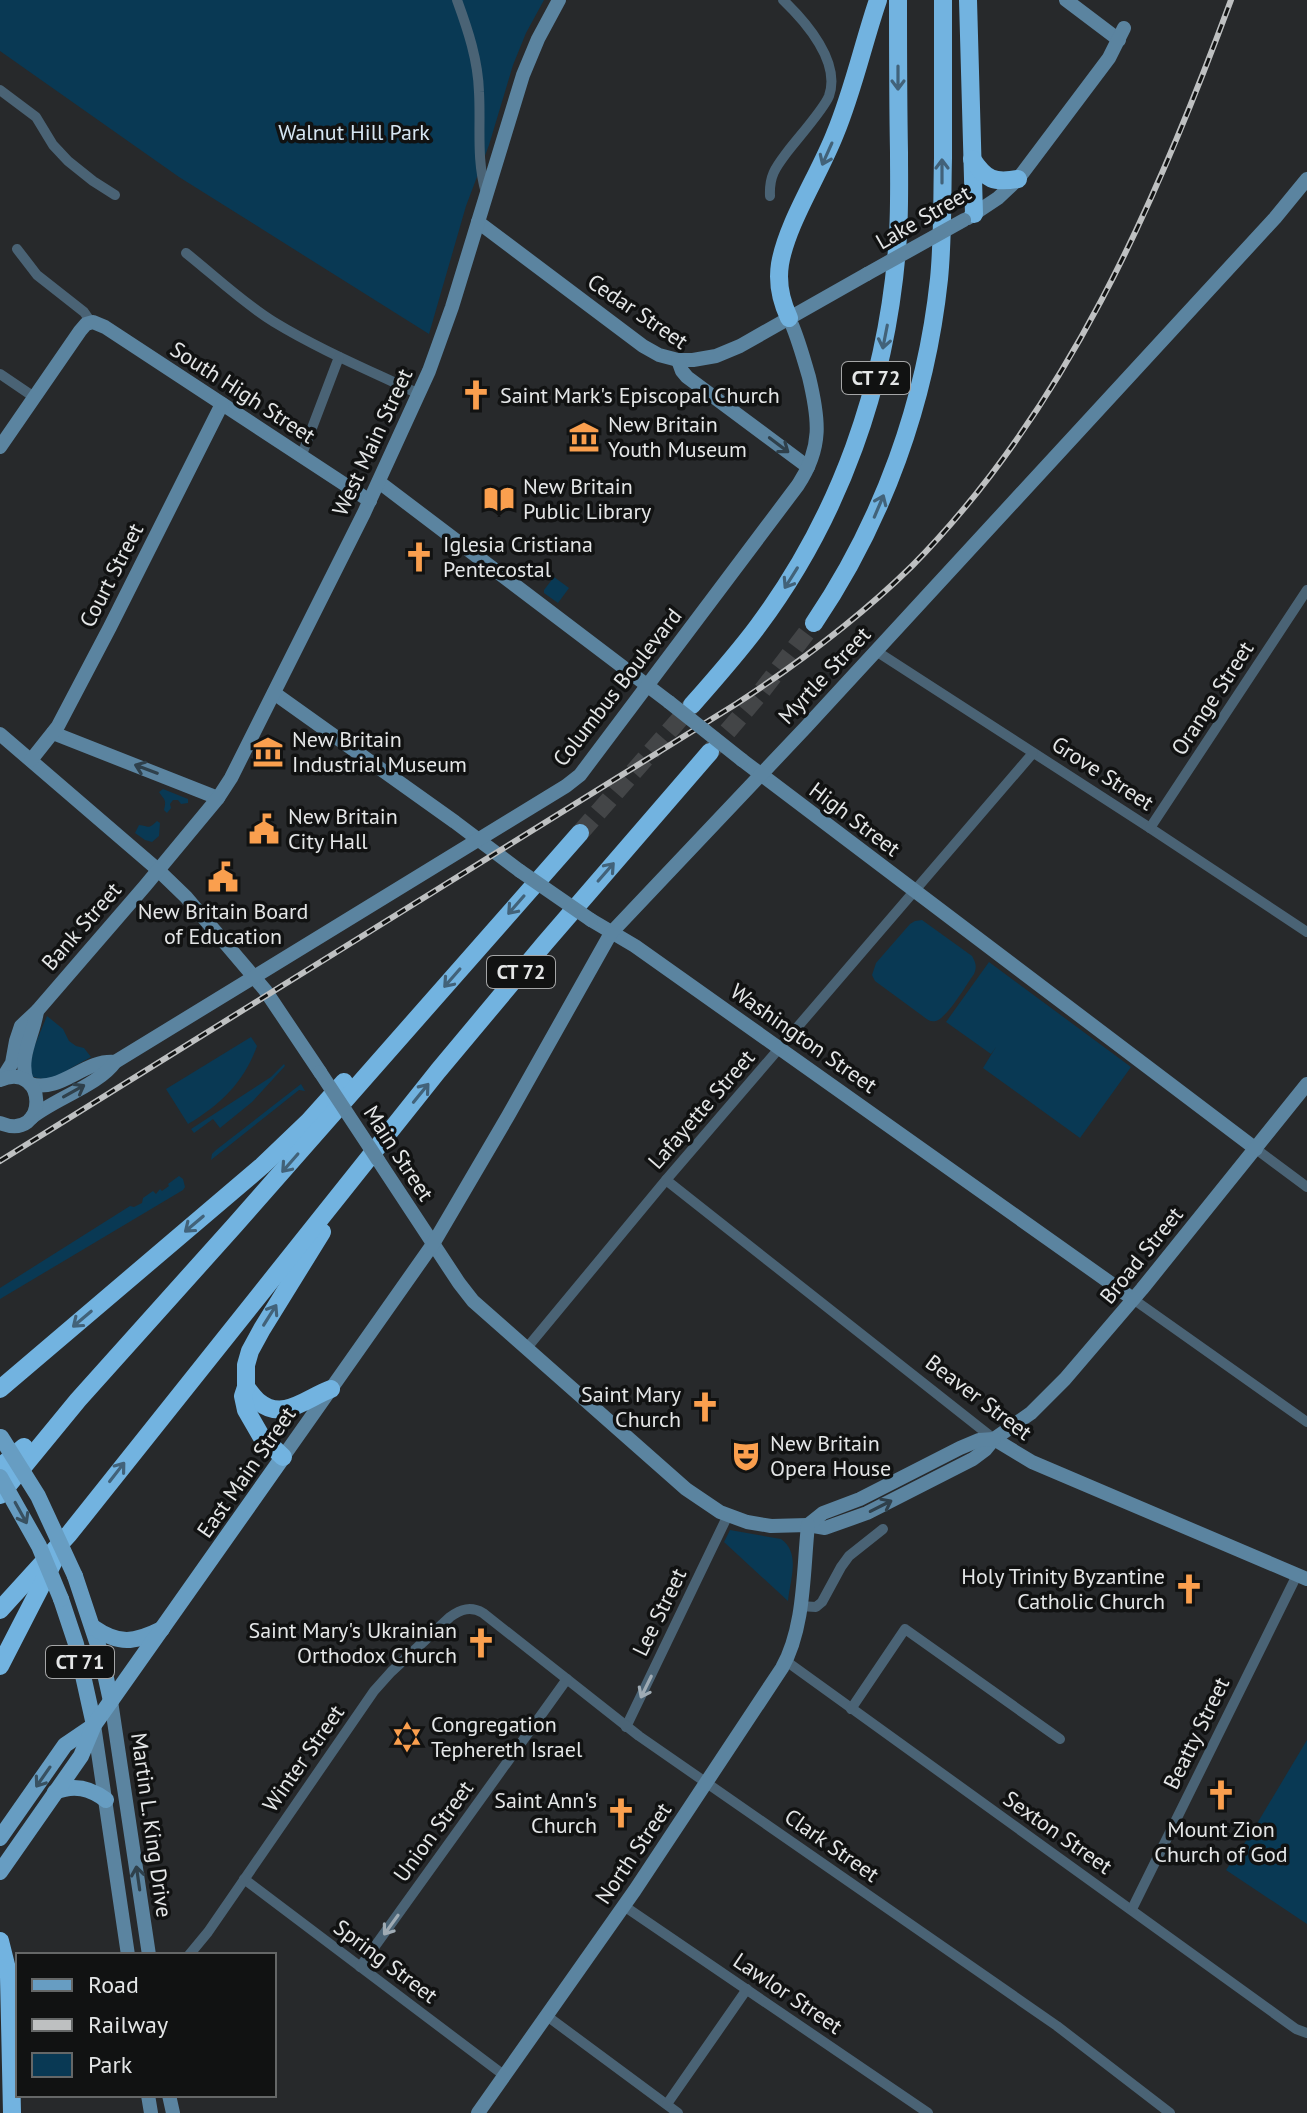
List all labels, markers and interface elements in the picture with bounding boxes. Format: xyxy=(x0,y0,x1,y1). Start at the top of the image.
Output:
one-way arrow xyxy=(890,64,906,91)
park label: Walnut Hill Park xyxy=(278,118,430,146)
one-way arrow xyxy=(819,141,834,165)
one-way arrow xyxy=(935,158,950,185)
street label: Lake Street xyxy=(870,178,976,255)
street label: Cedar Street xyxy=(582,267,694,355)
one-way arrow xyxy=(877,324,892,349)
street label: South High Street xyxy=(165,335,321,450)
road number: CT 72 xyxy=(842,362,910,394)
street label: West Main Street xyxy=(326,363,419,520)
church icon: Saint Mark's Episcopal Church xyxy=(459,378,493,412)
place label: Saint Mark's Episcopal Church xyxy=(500,381,780,409)
place label: New Britain Youth Museum xyxy=(608,410,747,463)
museum icon: New Britain Youth Museum xyxy=(567,420,601,454)
one-way arrow xyxy=(768,437,789,454)
place label: New Britain Public Library xyxy=(523,472,652,525)
library icon: New Britain Public Library xyxy=(482,482,516,516)
one-way arrow xyxy=(872,494,887,519)
street label: Court Street xyxy=(73,518,149,632)
place label: Iglesia Cristiana Pentecostal xyxy=(443,530,593,583)
church icon: Iglesia Cristiana Pentecostal xyxy=(402,540,436,574)
one-way arrow xyxy=(782,566,799,588)
street label: Columbus Boulevard xyxy=(547,602,687,772)
street label: Myrtle Street xyxy=(772,620,877,729)
street label: Orange Street xyxy=(1165,635,1260,760)
place label: New Britain Industrial Museum xyxy=(292,725,467,778)
street label: Grove Street xyxy=(1047,730,1160,817)
museum icon: New Britain Industrial Museum xyxy=(251,735,285,769)
one-way arrow xyxy=(134,761,158,775)
street label: High Street xyxy=(804,776,906,863)
place label: New Britain City Hall xyxy=(288,802,398,855)
public building icon: New Britain City Hall xyxy=(247,812,281,846)
public building icon: New Britain Board of Education xyxy=(206,860,240,894)
one-way arrow xyxy=(596,862,614,883)
street label: Bank Street xyxy=(35,876,127,976)
one-way arrow xyxy=(507,894,525,915)
place label: New Britain Board of Education xyxy=(138,897,308,950)
road number: CT 72 xyxy=(487,956,555,988)
one-way arrow xyxy=(444,967,462,987)
street label: Washington Street xyxy=(725,977,883,1099)
street label: Lafayette Street xyxy=(642,1043,761,1174)
one-way arrow xyxy=(62,1083,85,1099)
one-way arrow xyxy=(412,1083,430,1104)
street label: Main Street xyxy=(358,1100,441,1206)
one-way arrow xyxy=(281,1152,299,1172)
street label: Broad Street xyxy=(1093,1200,1189,1309)
one-way arrow xyxy=(184,1215,204,1233)
one-way arrow xyxy=(262,1305,279,1327)
one-way arrow xyxy=(72,1310,92,1328)
street label: Beaver Street xyxy=(920,1348,1038,1446)
place label: Saint Mary Church xyxy=(581,1380,682,1433)
church icon: Saint Mary Church xyxy=(688,1390,722,1424)
street label: East Main Street xyxy=(190,1401,302,1543)
place label: New Britain Opera House xyxy=(770,1429,891,1482)
theatre icon: New Britain Opera House xyxy=(729,1439,763,1473)
one-way arrow xyxy=(109,1462,126,1483)
one-way arrow xyxy=(869,1497,893,1513)
one-way arrow xyxy=(14,1501,29,1525)
place label: Holy Trinity Byzantine Catholic Church xyxy=(961,1562,1165,1615)
street label: Lee Street xyxy=(626,1563,692,1660)
church icon: Holy Trinity Byzantine Catholic Church xyxy=(1172,1572,1206,1606)
place label: Saint Mary's Ukrainian Orthodox Church xyxy=(248,1616,457,1669)
church icon: Saint Mary's Ukrainian Orthodox Church xyxy=(464,1626,498,1660)
road number: CT 71 xyxy=(46,1646,114,1678)
street label: Beatty Street xyxy=(1157,1672,1235,1794)
one-way arrow xyxy=(638,1674,653,1698)
street label: Winter Street xyxy=(256,1699,350,1817)
place label: Congregation Tephereth Israel xyxy=(431,1710,583,1763)
synagogue icon: Congregation Tephereth Israel xyxy=(390,1720,424,1754)
street label: Martin L. King Drive xyxy=(125,1731,179,1919)
one-way arrow xyxy=(34,1766,51,1787)
street label: Union Street xyxy=(387,1775,479,1887)
church icon: Mount Zion Church of God xyxy=(1204,1778,1238,1812)
street label: Sexton Street xyxy=(998,1784,1118,1880)
place label: Saint Ann's Church xyxy=(494,1786,597,1839)
church icon: Saint Ann's Church xyxy=(604,1796,638,1830)
street label: North Street xyxy=(589,1797,677,1909)
street label: Clark Street xyxy=(779,1802,885,1888)
place label: Mount Zion Church of God xyxy=(1154,1815,1288,1868)
one-way arrow xyxy=(130,1866,145,1891)
street label: Spring Street xyxy=(329,1913,444,2009)
one-way arrow xyxy=(383,1913,399,1935)
street label: Lawlor Street xyxy=(728,1946,848,2040)
legend xyxy=(16,1953,276,2097)
text: Road xyxy=(88,1969,139,2000)
text: Railway xyxy=(88,2009,168,2040)
text: Park xyxy=(88,2049,133,2080)

